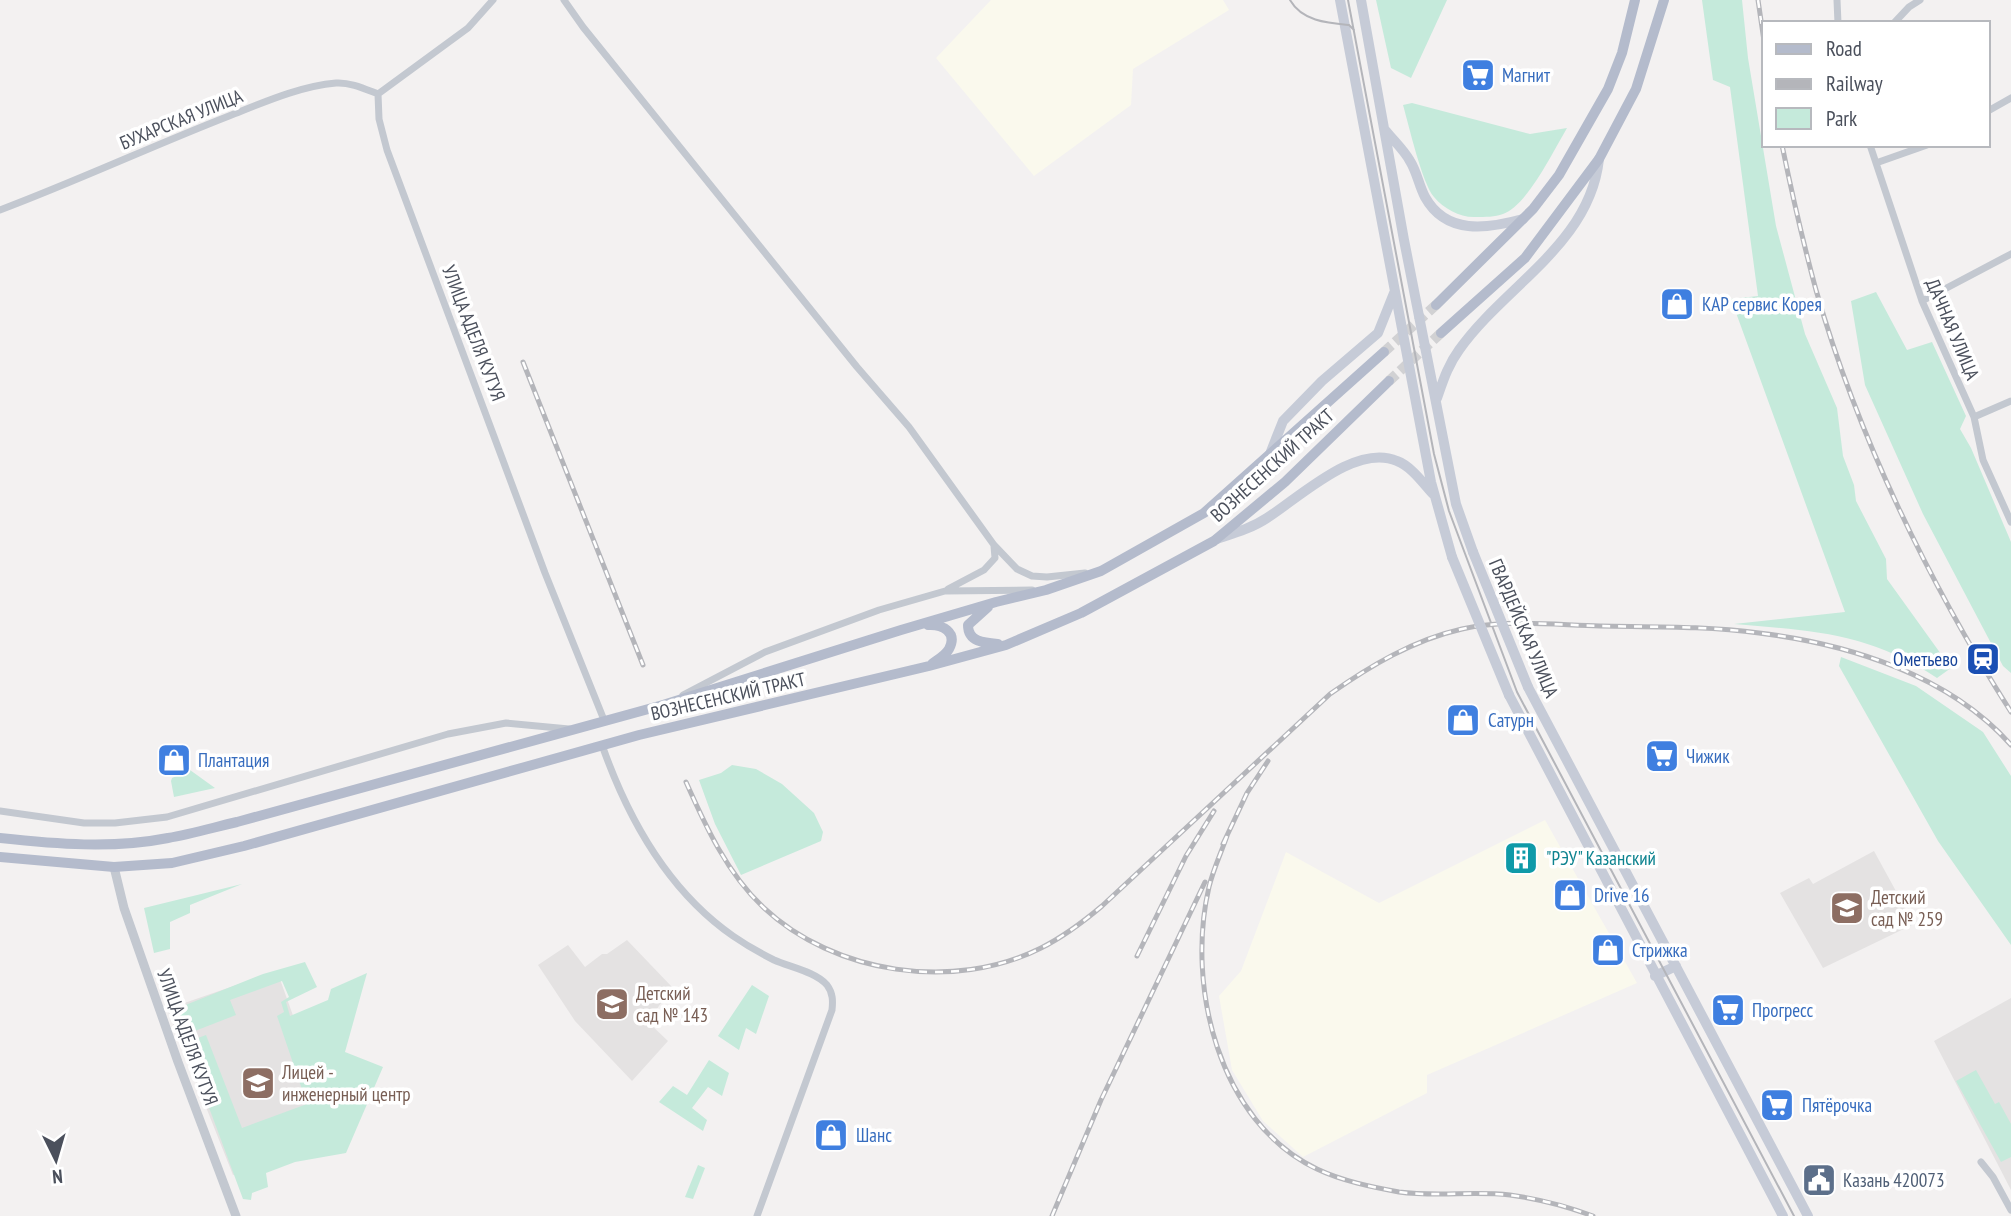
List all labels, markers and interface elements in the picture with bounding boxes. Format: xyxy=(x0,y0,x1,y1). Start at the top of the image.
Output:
legend xyxy=(1762,21,1990,147)
text: Road xyxy=(1826,35,1862,62)
supermarket icon: Магнит xyxy=(1459,56,1497,94)
place label: Магнит xyxy=(1502,63,1551,87)
text: Railway xyxy=(1826,70,1883,97)
street label: БУХАРСКАЯ УЛИЦА xyxy=(116,83,246,155)
text: Park xyxy=(1826,105,1857,132)
street label: УЛИЦА АДЕЛЯ КУТУЯ xyxy=(437,262,511,404)
street label: ДАЧНАЯ УЛИЦА xyxy=(1921,275,1985,383)
shop icon: КАР сервис Корея xyxy=(1658,285,1696,323)
place label: КАР сервис Корея xyxy=(1702,292,1822,316)
street label: ВОЗНЕСЕНСКИЙ ТРАКТ xyxy=(1205,403,1339,527)
street label: ГВАРДЕЙСКАЯ УЛИЦА xyxy=(1484,555,1564,701)
station icon: Ометьево xyxy=(1964,640,2002,678)
place label: Ометьево xyxy=(1893,647,1958,671)
street label: ВОЗНЕСЕНСКИЙ ТРАКТ xyxy=(648,666,808,725)
shop icon: Сатурн xyxy=(1444,701,1482,739)
place label: Сатурн xyxy=(1488,708,1534,732)
supermarket icon: Чижик xyxy=(1643,737,1681,775)
shop icon: Плантация xyxy=(155,741,193,779)
place label: Чижик xyxy=(1686,744,1730,768)
place label: Плантация xyxy=(198,748,269,772)
building icon: "РЭУ" Казанский xyxy=(1502,839,1540,877)
place label: "РЭУ" Казанский xyxy=(1546,846,1656,870)
shop icon: Drive 16 xyxy=(1551,876,1589,914)
place label: Drive 16 xyxy=(1594,883,1650,907)
place label: Детский сад № 259 xyxy=(1871,885,1943,931)
school or university icon: Детский сад № 259 xyxy=(1828,889,1866,927)
shop icon: Стрижка xyxy=(1589,931,1627,969)
place label: Стрижка xyxy=(1632,938,1688,962)
street label: УЛИЦА АДЕЛЯ КУТУЯ xyxy=(152,965,224,1109)
place label: Детский сад № 143 xyxy=(636,981,708,1027)
school or university icon: Детский сад № 143 xyxy=(593,985,631,1023)
supermarket icon: Прогресс xyxy=(1709,991,1747,1029)
place label: Прогресс xyxy=(1752,998,1813,1022)
place label: Лицей - инженерный центр xyxy=(281,1060,411,1106)
school or university icon: Лицей - инженерный центр xyxy=(239,1064,277,1102)
supermarket icon: Пятёрочка xyxy=(1758,1086,1796,1124)
place label: Пятёрочка xyxy=(1802,1093,1872,1117)
shop icon: Шанс xyxy=(812,1116,850,1154)
place label: Шанс xyxy=(856,1123,892,1147)
north arrow xyxy=(21,1125,91,1195)
public building icon: Казань 420073 xyxy=(1800,1161,1838,1199)
text: N xyxy=(51,1165,64,1189)
place label: Казань 420073 xyxy=(1843,1168,1944,1192)

